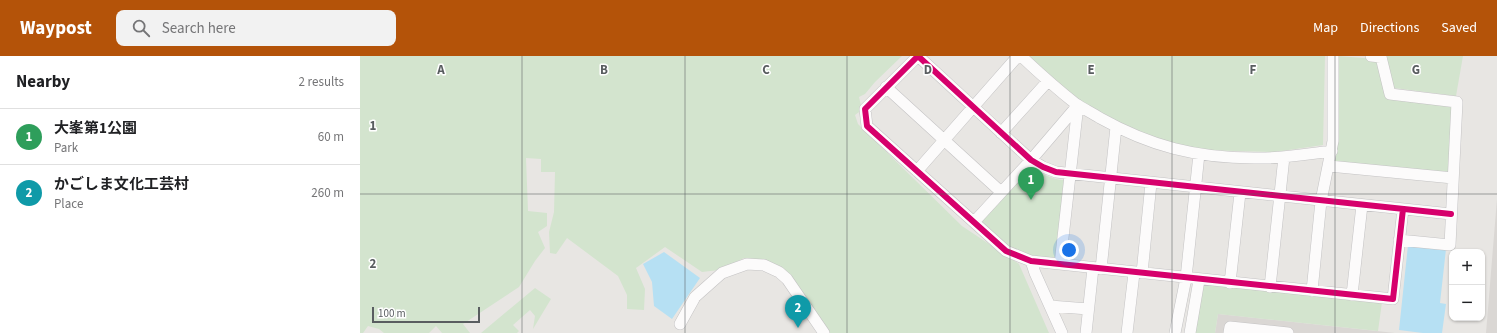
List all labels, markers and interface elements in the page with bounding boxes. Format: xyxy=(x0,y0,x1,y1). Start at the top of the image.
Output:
search box xyxy=(116,10,396,46)
text: Waypost xyxy=(20,15,92,42)
icon: search xyxy=(130,17,152,39)
text: Search here xyxy=(162,18,236,39)
text: Map xyxy=(1313,18,1338,38)
text: Directions xyxy=(1360,18,1419,38)
text: Saved xyxy=(1441,18,1477,38)
text: A xyxy=(436,61,445,79)
text: B xyxy=(600,61,608,79)
text: C xyxy=(762,61,770,79)
text: D xyxy=(924,61,932,79)
text: E xyxy=(1087,61,1095,79)
text: F xyxy=(1250,61,1257,79)
text: G xyxy=(1412,61,1420,79)
text: Nearby xyxy=(16,70,70,94)
text: 2 results xyxy=(299,73,344,91)
text: 1 xyxy=(370,117,377,135)
text: 大峯第1公園 xyxy=(54,118,137,139)
text: 1 xyxy=(26,128,32,146)
text: 60 m xyxy=(318,128,344,146)
text: Park xyxy=(54,139,78,157)
pin: 1 xyxy=(1018,167,1044,200)
text: かごしま文化工芸村 xyxy=(54,174,189,195)
text: 2 xyxy=(26,184,32,202)
text: 260 m xyxy=(311,184,344,202)
text: Place xyxy=(54,195,83,213)
your location xyxy=(1059,240,1079,260)
map controls xyxy=(1449,249,1485,321)
button: + xyxy=(1449,249,1485,285)
text: 2 xyxy=(370,255,377,273)
button: − xyxy=(1449,285,1485,321)
pin: 2 xyxy=(785,295,811,328)
scale bar xyxy=(372,305,480,324)
text: 100 m xyxy=(378,306,406,321)

